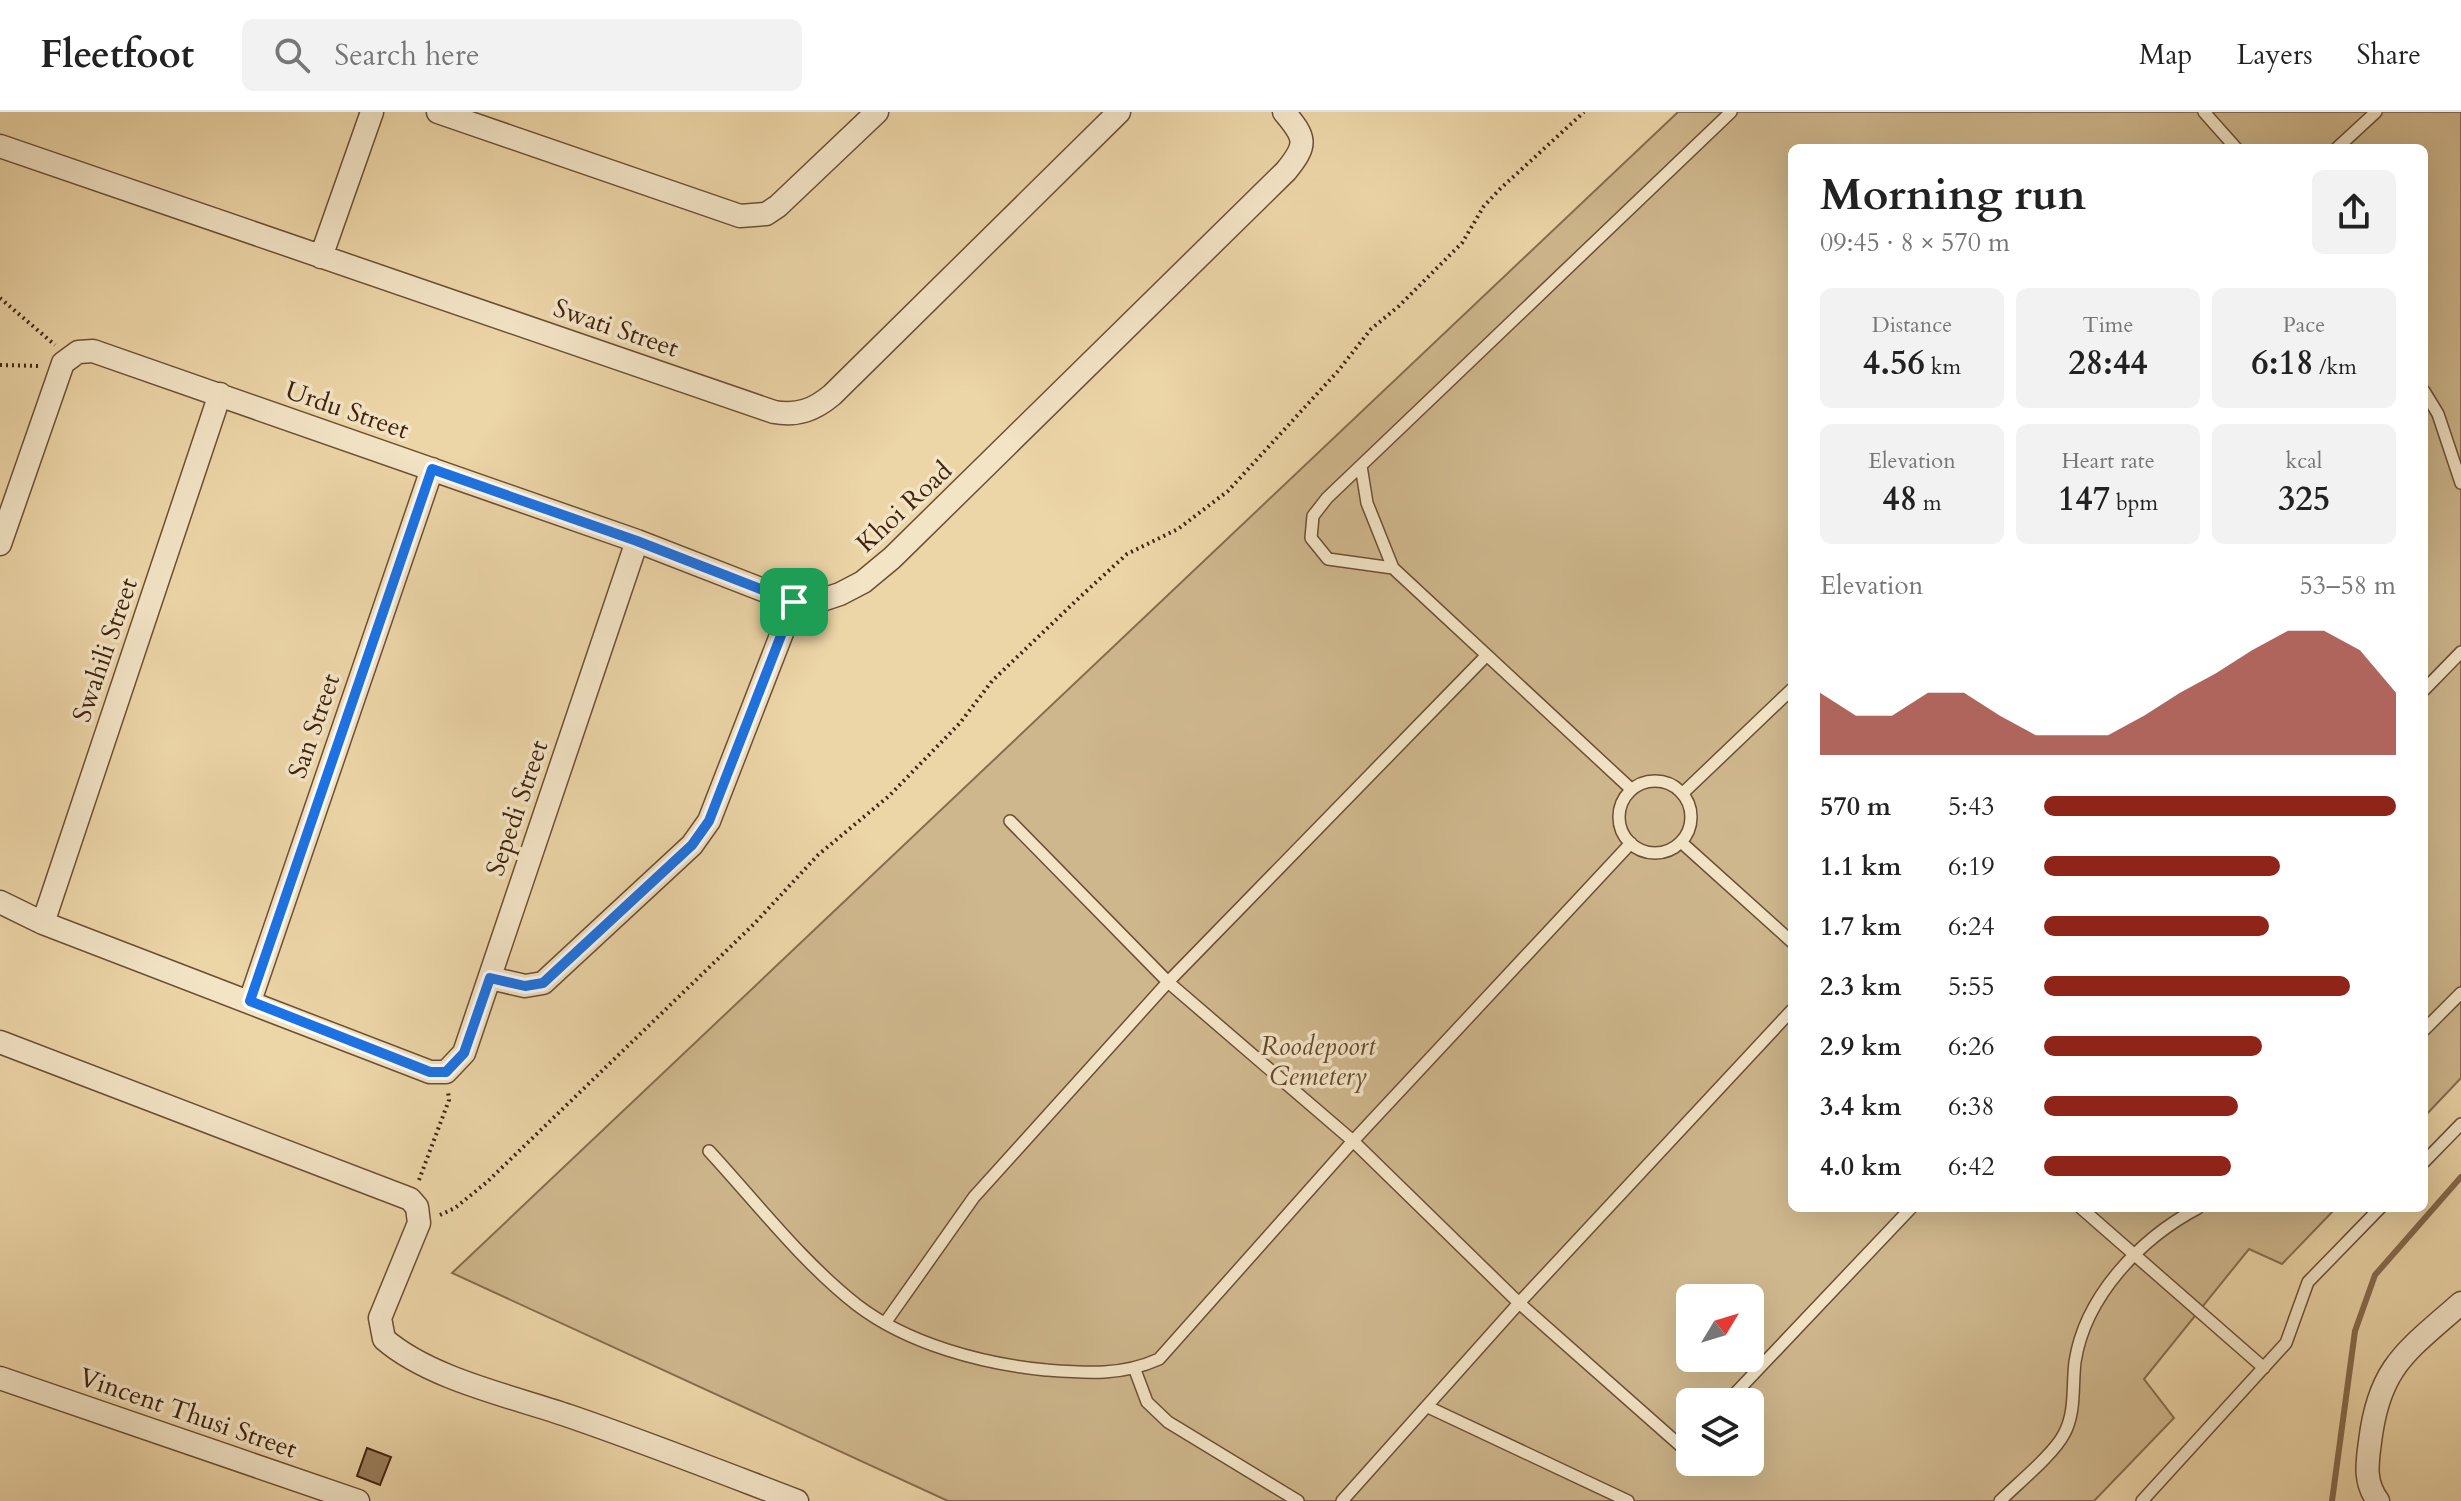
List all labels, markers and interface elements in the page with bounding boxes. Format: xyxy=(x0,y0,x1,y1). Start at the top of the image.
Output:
search box xyxy=(242,19,802,91)
text: Fleetfoot xyxy=(40,29,194,81)
icon: search xyxy=(270,33,314,77)
text: Search here xyxy=(334,35,480,76)
text: Map xyxy=(2139,36,2192,74)
text: Layers xyxy=(2236,36,2313,74)
text: Share xyxy=(2357,36,2421,74)
text: Morning run xyxy=(1820,165,2086,225)
button: share xyxy=(2312,170,2396,254)
text: 09:45 · 8 × 570 m xyxy=(1820,225,2010,260)
street label: Swati Street xyxy=(549,290,683,366)
text: Distance xyxy=(1872,310,1952,340)
text: Time xyxy=(2083,310,2133,340)
text: Pace xyxy=(2283,310,2325,340)
text: 4.56 xyxy=(1863,340,1925,386)
text: 28:44 xyxy=(2068,340,2148,386)
text: 6:18 xyxy=(2251,340,2313,386)
text: km xyxy=(1925,352,1961,382)
text: /km xyxy=(2313,352,2357,382)
street label: Urdu Street xyxy=(281,373,413,447)
text: Elevation xyxy=(1868,446,1956,476)
text: Heart rate xyxy=(2061,446,2155,476)
text: kcal xyxy=(2286,446,2322,476)
street label: Khoi Road xyxy=(849,453,960,560)
text: 48 xyxy=(1882,476,1917,522)
text: 147 xyxy=(2058,476,2110,522)
text: 325 xyxy=(2278,476,2330,522)
text: m xyxy=(1917,488,1942,518)
text: bpm xyxy=(2110,488,2158,518)
pin xyxy=(760,568,828,636)
text: Elevation xyxy=(1820,568,1923,603)
text: 53–58 m xyxy=(2299,568,2396,603)
street label: Swahili Street xyxy=(64,573,146,727)
icon: arrive xyxy=(772,580,816,624)
street label: San Street xyxy=(280,669,348,783)
street label: Sepedi Street xyxy=(477,736,557,880)
text: 570 m xyxy=(1820,789,1891,824)
text: 5:43 xyxy=(1948,789,1995,824)
text: 1.1 km xyxy=(1820,849,1901,884)
text: 6:19 xyxy=(1948,849,1995,884)
text: 1.7 km xyxy=(1820,909,1901,944)
text: 6:24 xyxy=(1948,909,1995,944)
text: 2.3 km xyxy=(1820,969,1901,1004)
text: 5:55 xyxy=(1948,969,1995,1004)
park label: Roodepoort Cemetery xyxy=(1261,1029,1376,1094)
text: 2.9 km xyxy=(1820,1029,1901,1064)
text: 6:26 xyxy=(1948,1029,1995,1064)
text: 3.4 km xyxy=(1820,1089,1901,1124)
text: 6:38 xyxy=(1948,1089,1995,1124)
text: 4.0 km xyxy=(1820,1149,1901,1184)
text: 6:42 xyxy=(1948,1149,1995,1184)
north arrow xyxy=(1676,1284,1764,1372)
map controls xyxy=(1676,1284,1764,1476)
street label: Vincent Thusi Street xyxy=(75,1359,301,1467)
button: layers xyxy=(1676,1388,1764,1476)

